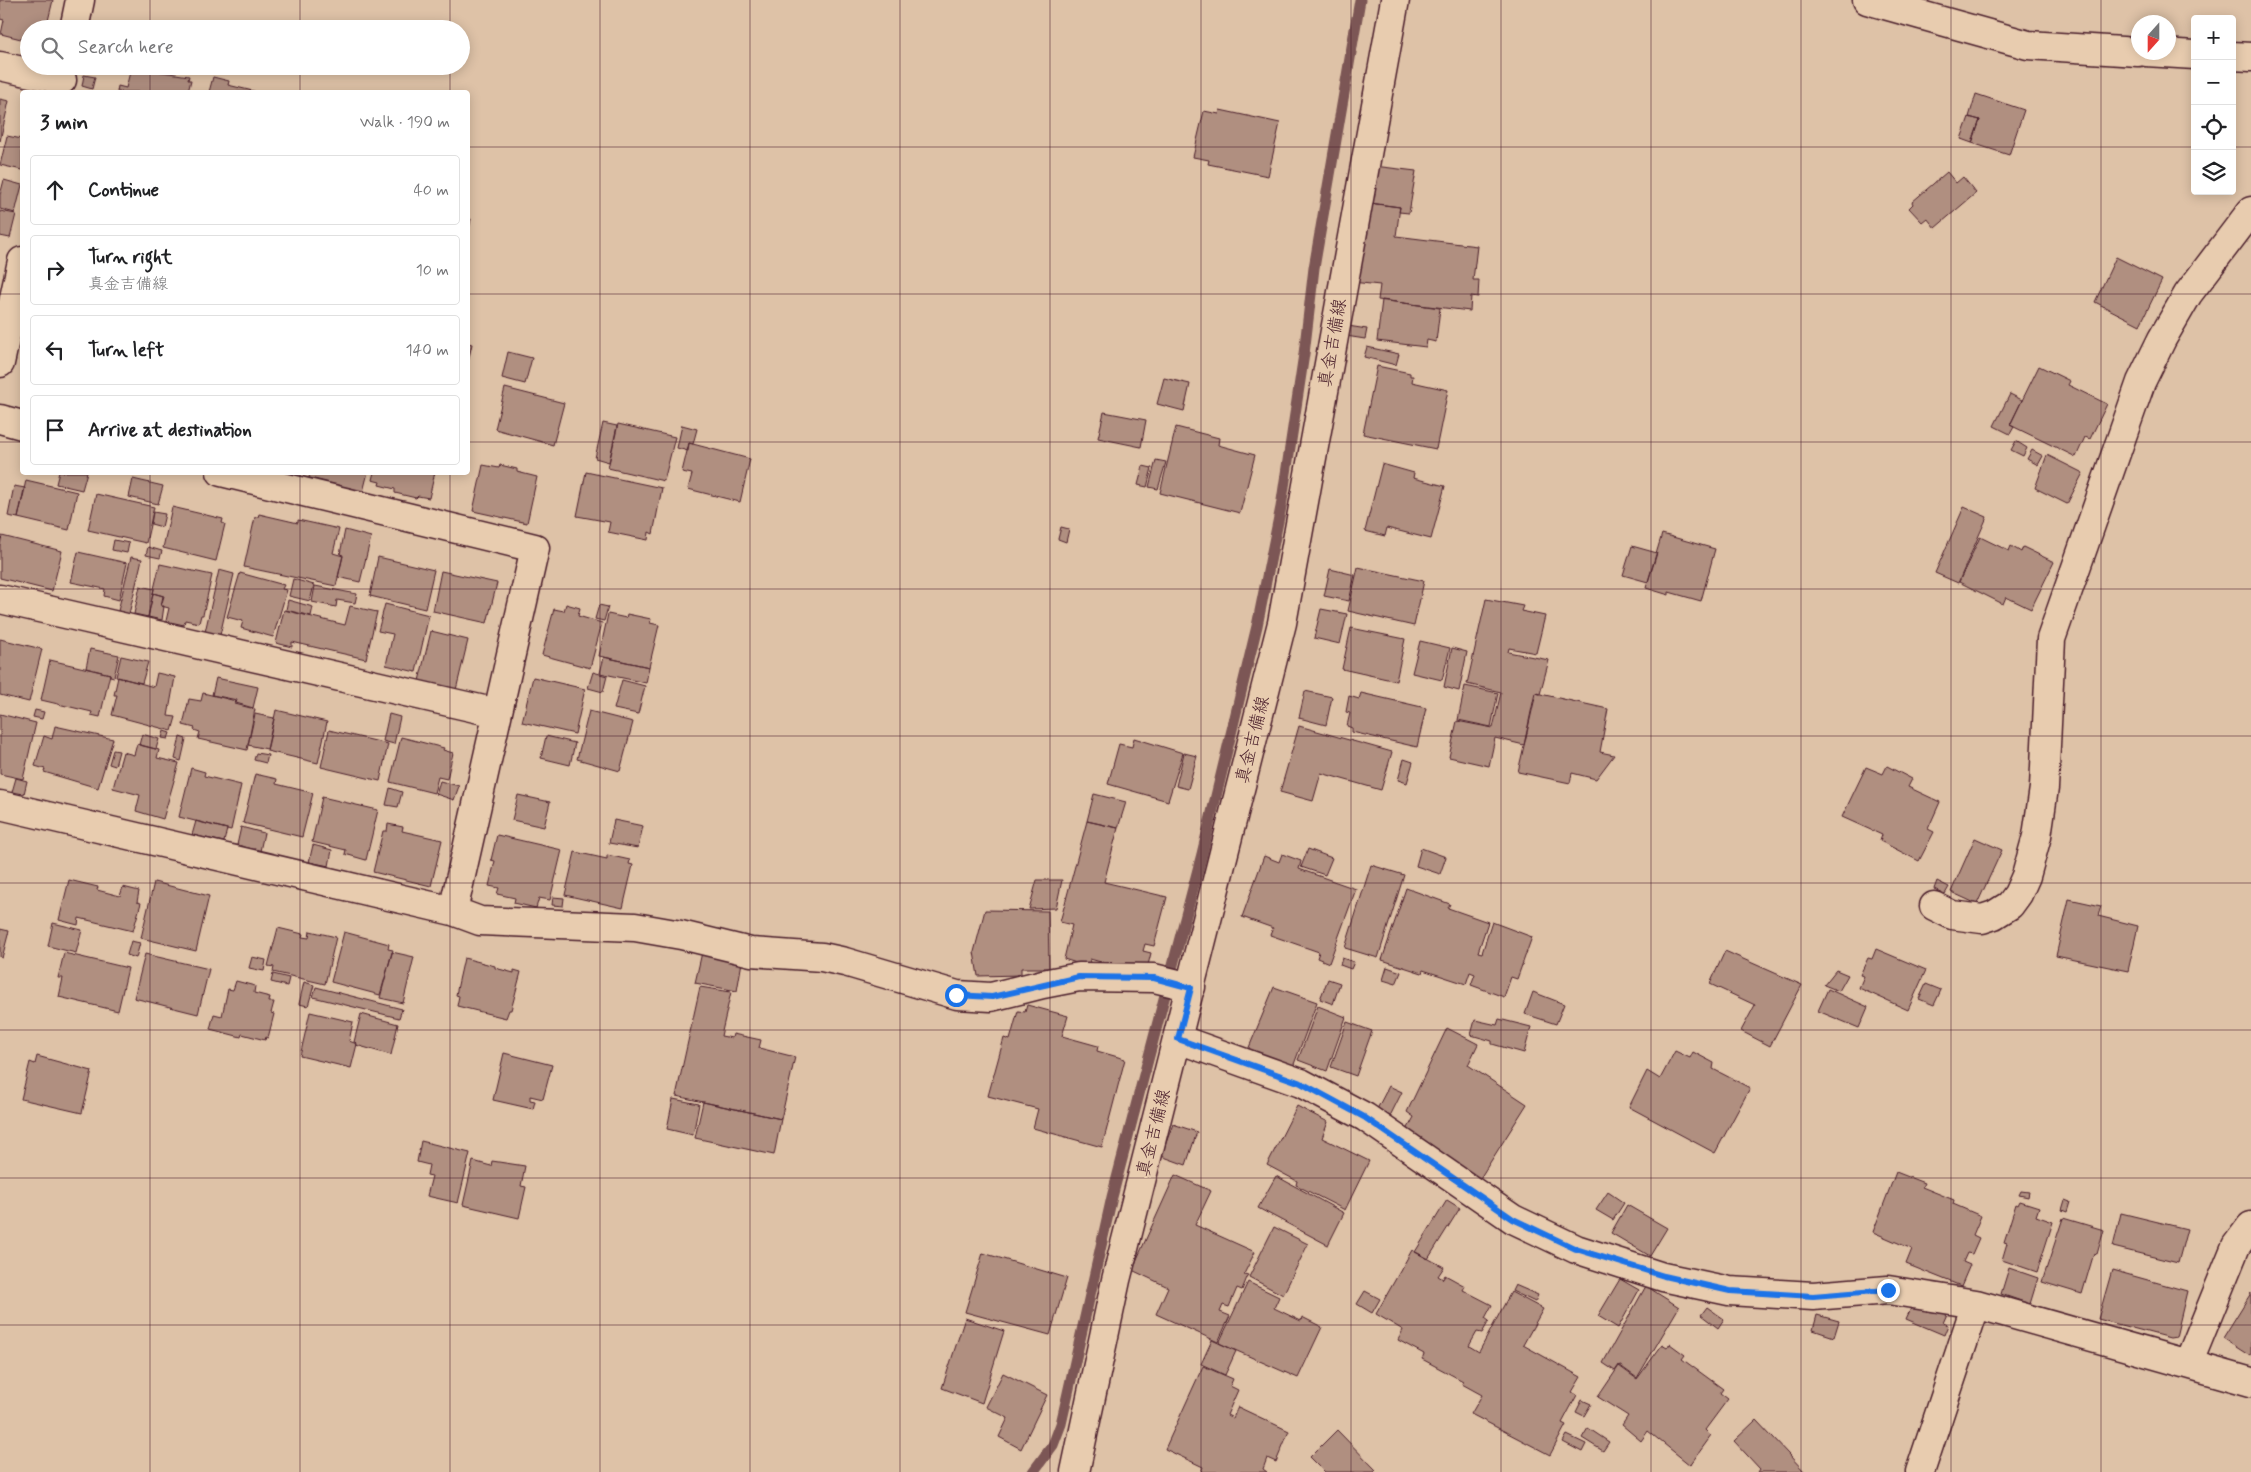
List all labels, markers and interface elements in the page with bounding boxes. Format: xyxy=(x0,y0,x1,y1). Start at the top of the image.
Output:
north arrow xyxy=(2131,15,2176,60)
map controls xyxy=(2191,15,2236,195)
button: + xyxy=(2191,15,2236,60)
search box xyxy=(20,20,470,75)
icon: search xyxy=(38,34,66,62)
text: Search here xyxy=(78,35,174,60)
button: − xyxy=(2191,60,2236,105)
button: locate xyxy=(2191,105,2236,150)
text: 3 min xyxy=(40,109,88,137)
text: Walk · 190 m xyxy=(360,112,450,133)
button: layers xyxy=(2191,150,2236,195)
icon: ahead xyxy=(41,176,69,204)
text: Continue xyxy=(88,178,159,203)
text: 40 m xyxy=(413,180,449,201)
text: Turn right xyxy=(88,245,172,270)
icon: right xyxy=(41,256,69,284)
text: 10 m xyxy=(416,260,449,281)
text: 真金吉備線 xyxy=(88,274,168,295)
street label: 真金吉備線 xyxy=(1313,297,1353,389)
icon: left xyxy=(41,336,69,364)
text: Turn left xyxy=(88,338,164,363)
text: 140 m xyxy=(405,340,449,361)
icon: arrive xyxy=(41,416,69,444)
text: Arrive at destination xyxy=(88,418,252,443)
street label: 真金吉備線 xyxy=(1230,693,1276,787)
route start xyxy=(945,984,968,1007)
street label: 真金吉備線 xyxy=(1131,1086,1177,1180)
route end xyxy=(1877,1279,1900,1302)

